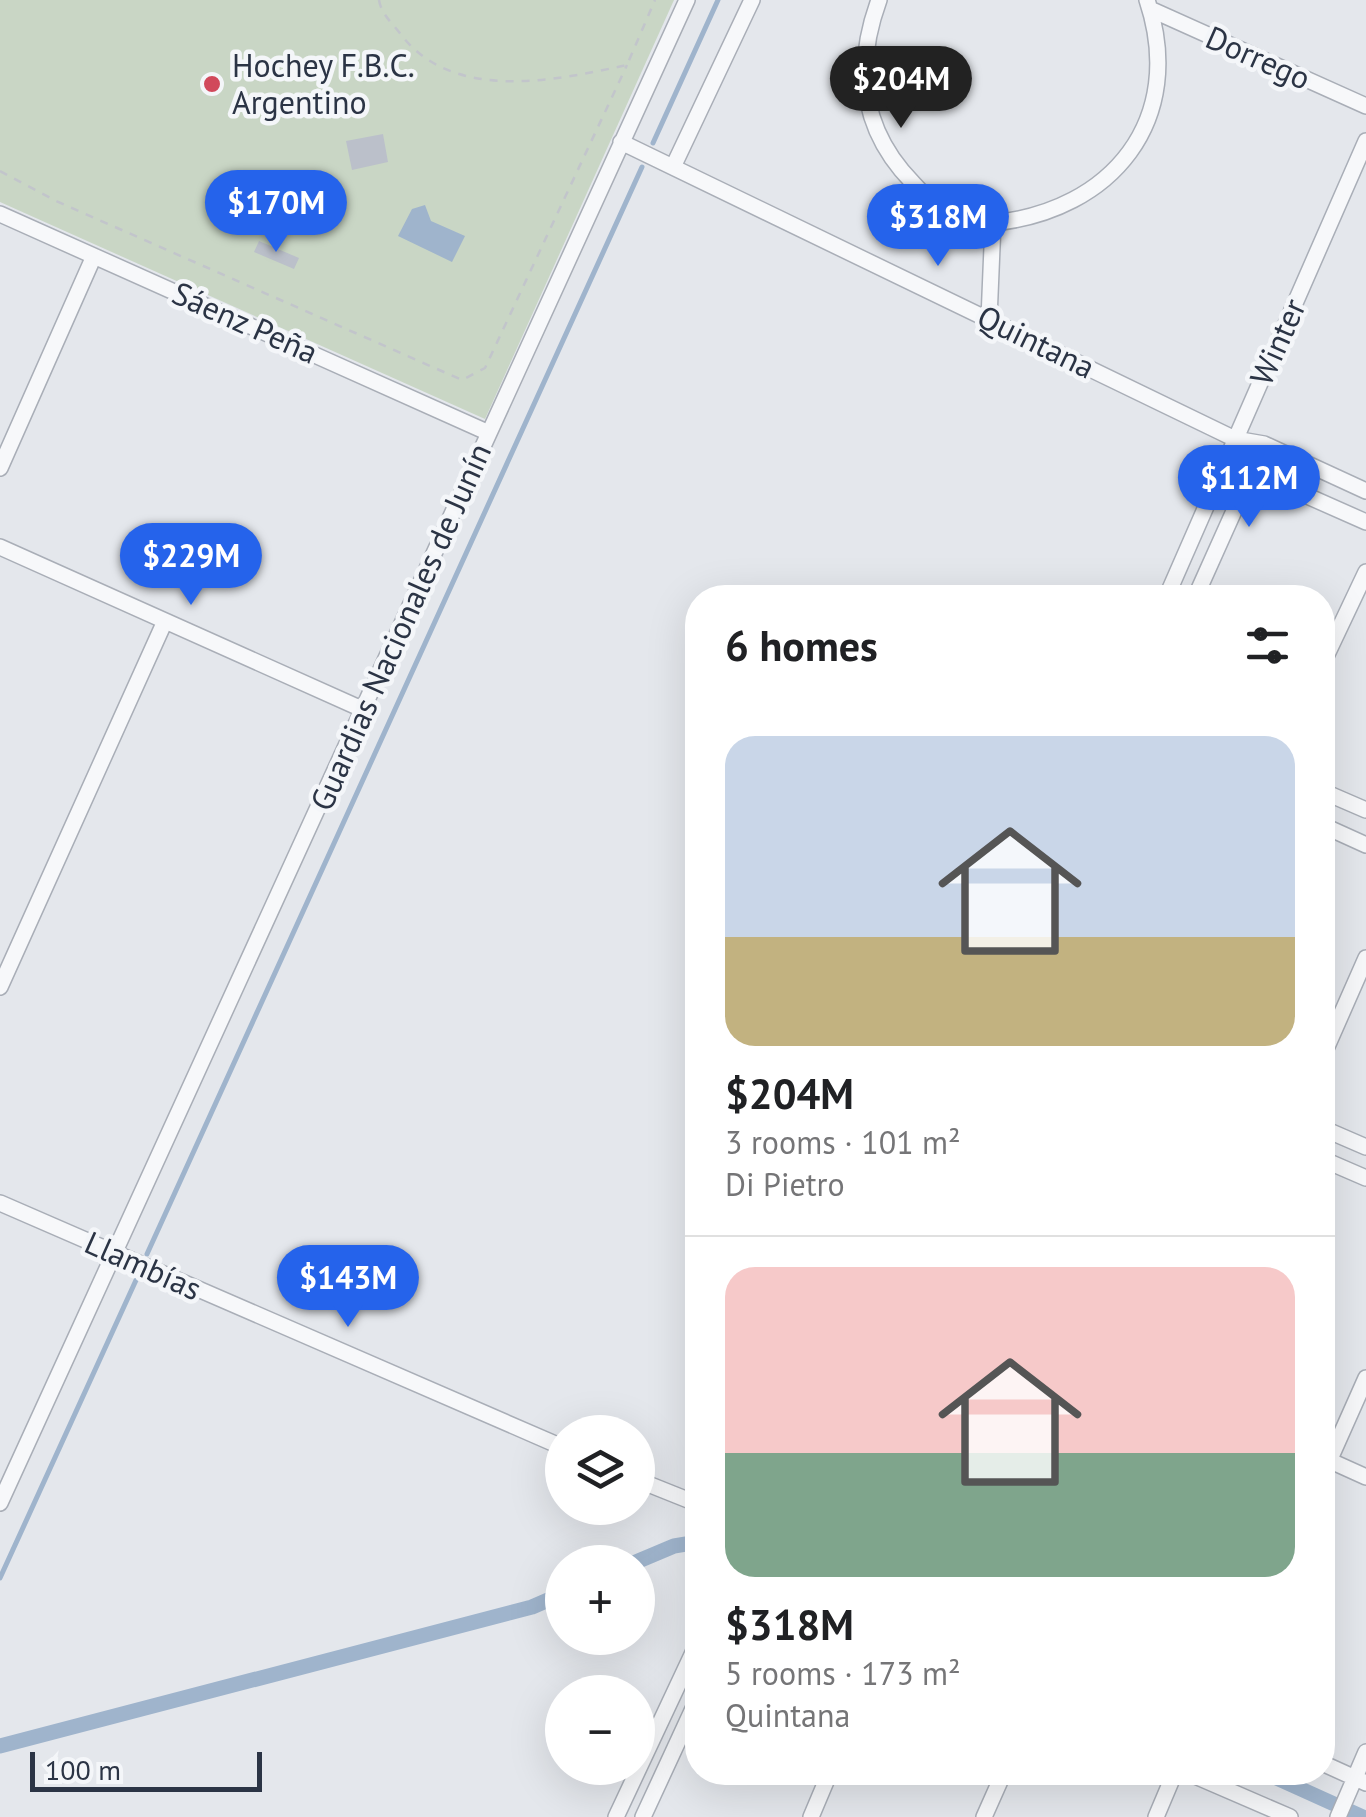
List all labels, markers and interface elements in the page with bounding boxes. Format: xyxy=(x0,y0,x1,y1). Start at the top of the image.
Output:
street label: Dorrego xyxy=(1200,16,1317,99)
place label: Hochey F.B.C. Argentino xyxy=(232,44,415,123)
pin: $204M xyxy=(831,46,971,131)
text: $204M xyxy=(852,57,950,99)
marker: Hochey F.B.C. Argentino xyxy=(201,73,223,95)
pin: $170M xyxy=(206,170,346,255)
text: $170M xyxy=(227,181,325,223)
pin: $318M xyxy=(868,184,1008,269)
text: $318M xyxy=(889,195,987,237)
street label: Sáenz Peña xyxy=(166,271,325,373)
street label: Winter xyxy=(1240,292,1315,391)
street label: Quintana xyxy=(971,295,1102,387)
street label: Guardias Nacionales de Junín xyxy=(300,436,500,817)
pin: $112M xyxy=(1179,445,1319,530)
text: $112M xyxy=(1200,456,1298,498)
pin: $229M xyxy=(121,523,261,608)
text: $229M xyxy=(142,534,240,576)
text: 6 homes xyxy=(725,618,878,673)
icon: filters xyxy=(1240,618,1295,673)
icon: home xyxy=(920,801,1100,981)
text: $204M xyxy=(725,1066,854,1121)
text: 3 rooms · 101 m² xyxy=(725,1121,961,1163)
text: Di Pietro xyxy=(725,1163,845,1205)
street label: Llambías xyxy=(79,1221,208,1309)
pin: $143M xyxy=(278,1245,418,1330)
text: $143M xyxy=(299,1256,397,1298)
icon: home xyxy=(920,1332,1100,1512)
map controls xyxy=(545,1415,655,1785)
button: layers xyxy=(545,1415,655,1525)
button: + xyxy=(545,1545,655,1655)
text: $318M xyxy=(725,1597,854,1652)
text: 5 rooms · 173 m² xyxy=(725,1652,961,1694)
button: − xyxy=(545,1675,655,1785)
text: Quintana xyxy=(725,1694,850,1736)
scale bar xyxy=(30,1747,262,1792)
text: 100 m xyxy=(45,1751,121,1788)

